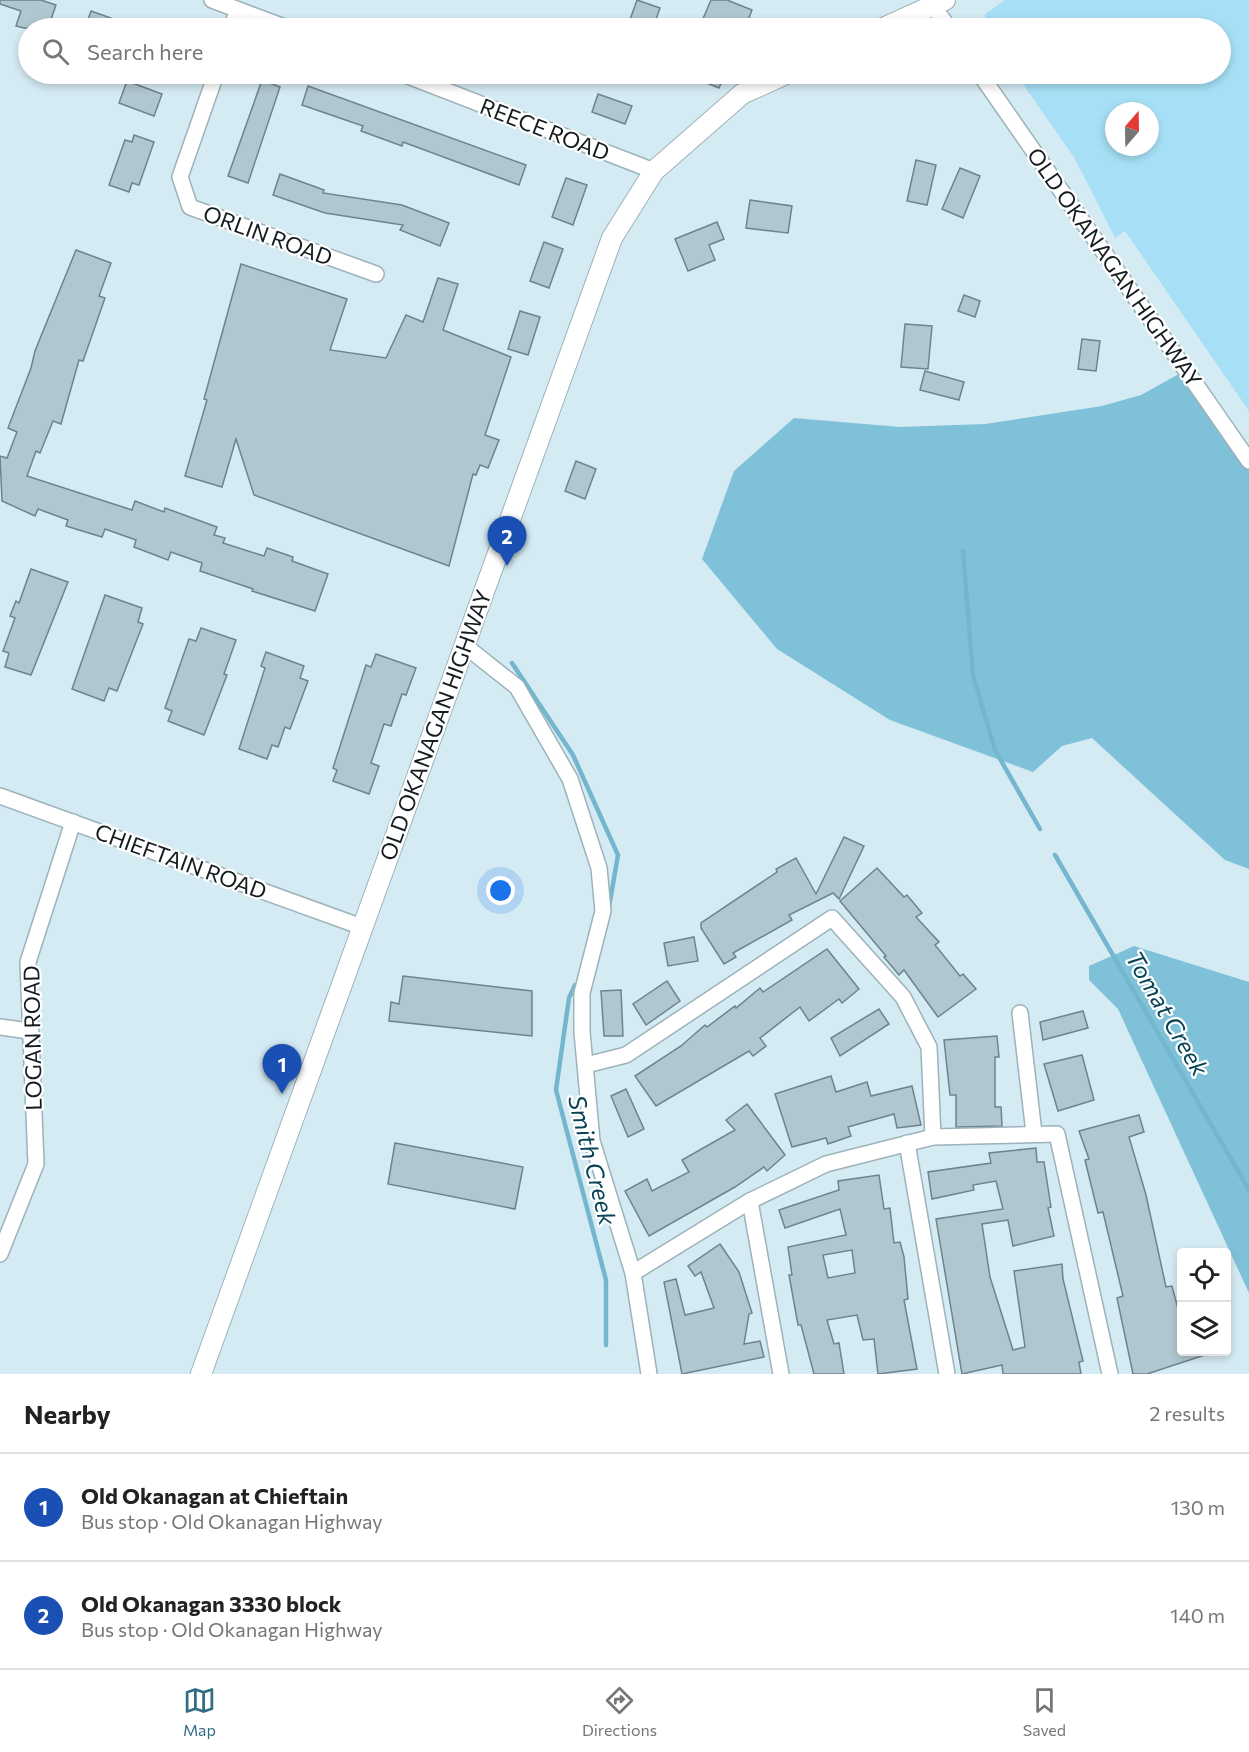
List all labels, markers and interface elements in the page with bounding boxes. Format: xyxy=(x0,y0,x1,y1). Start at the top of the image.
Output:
search box xyxy=(18,18,1231,84)
icon: search xyxy=(39,35,72,68)
text: Search here xyxy=(87,38,203,65)
street label: REECE ROAD xyxy=(477,92,613,166)
north arrow xyxy=(1105,102,1159,156)
street label: OLD OKANAGAN HIGHWAY xyxy=(1022,142,1208,392)
street label: ORLIN ROAD xyxy=(200,199,336,271)
pin: 2 xyxy=(488,516,526,566)
street label: OLD OKANAGAN HIGHWAY xyxy=(373,586,497,864)
street label: CHIEFTAIN ROAD xyxy=(91,817,271,905)
your location xyxy=(486,876,515,905)
water label: Tomat Creek xyxy=(1121,945,1216,1082)
street label: LOGAN ROAD xyxy=(17,965,47,1111)
pin: 1 xyxy=(262,1044,302,1094)
water label: Smith Creek xyxy=(563,1092,623,1229)
map controls xyxy=(1177,1248,1231,1356)
button: locate xyxy=(1177,1248,1231,1302)
button: layers xyxy=(1177,1302,1231,1356)
text: Nearby xyxy=(24,1398,111,1429)
text: 2 results xyxy=(1149,1401,1225,1425)
text: Old Okanagan at Chieftain xyxy=(81,1482,348,1509)
text: 1 xyxy=(39,1495,48,1519)
text: 130 m xyxy=(1171,1495,1225,1519)
text: Bus stop · Old Okanagan Highway xyxy=(81,1509,383,1533)
text: Old Okanagan 3330 block xyxy=(81,1590,341,1617)
text: 2 xyxy=(38,1603,49,1627)
text: 140 m xyxy=(1170,1603,1225,1627)
text: Bus stop · Old Okanagan Highway xyxy=(81,1617,383,1641)
tab: Map xyxy=(183,1684,216,1739)
tab: Directions xyxy=(582,1684,657,1739)
tab: Saved xyxy=(1023,1684,1066,1739)

